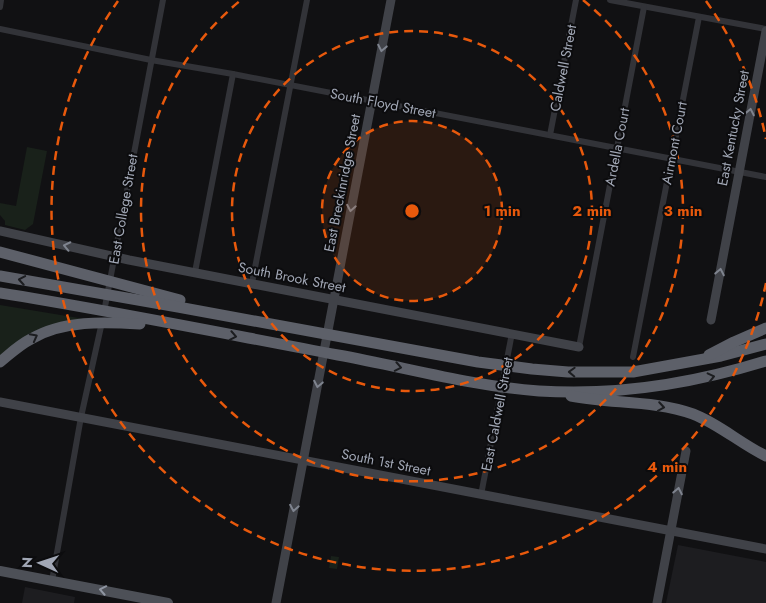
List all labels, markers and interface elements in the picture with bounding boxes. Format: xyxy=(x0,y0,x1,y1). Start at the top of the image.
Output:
street label: Caldwell Street xyxy=(545,22,581,113)
one-way arrow xyxy=(377,44,387,52)
street label: East Kentucky Street xyxy=(712,68,754,187)
street label: South Floyd Street xyxy=(329,83,438,123)
street label: Airmont Court xyxy=(656,99,692,186)
street label: Ardella Court xyxy=(600,106,635,188)
one-way arrow xyxy=(745,108,755,117)
street label: East Breckinridge Street xyxy=(319,112,365,254)
street label: East College Street xyxy=(103,152,143,266)
text: 1 min xyxy=(483,200,521,222)
text: 2 min xyxy=(572,200,612,222)
text: 3 min xyxy=(664,200,702,222)
centre of rings xyxy=(403,202,421,220)
one-way arrow xyxy=(347,203,357,212)
one-way arrow xyxy=(63,241,72,252)
street label: South Brook Street xyxy=(237,257,348,297)
one-way arrow xyxy=(714,267,724,276)
one-way arrow xyxy=(18,276,26,286)
one-way arrow xyxy=(229,330,238,340)
one-way arrow xyxy=(29,333,38,343)
street label: East Caldwell Street xyxy=(476,355,518,473)
one-way arrow xyxy=(393,361,402,371)
one-way arrow xyxy=(567,366,575,377)
one-way arrow xyxy=(707,372,716,383)
one-way arrow xyxy=(313,380,323,389)
one-way arrow xyxy=(658,401,666,412)
street label: South 1st Street xyxy=(340,444,433,481)
text: 4 min xyxy=(647,456,687,478)
one-way arrow xyxy=(673,487,683,495)
one-way arrow xyxy=(290,504,300,513)
north arrow xyxy=(15,538,65,588)
text: N xyxy=(17,556,37,568)
one-way arrow xyxy=(99,586,108,596)

